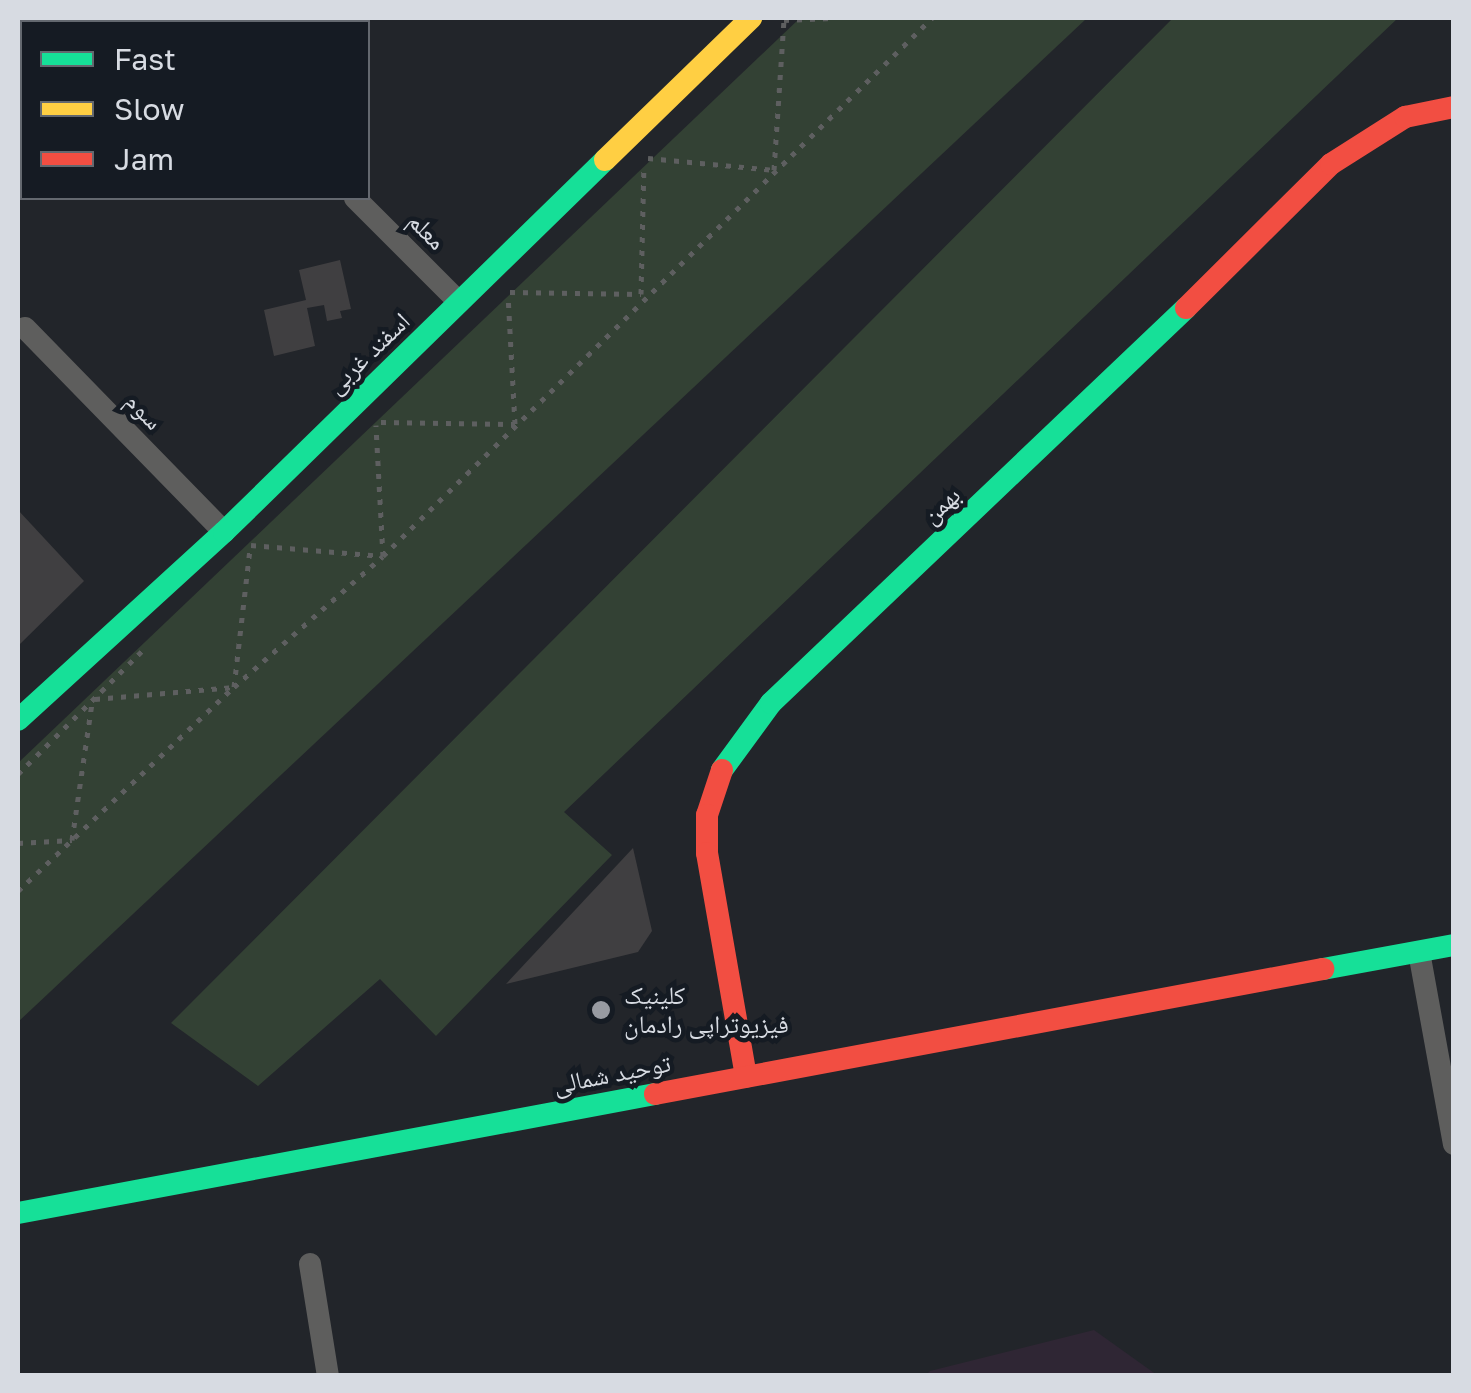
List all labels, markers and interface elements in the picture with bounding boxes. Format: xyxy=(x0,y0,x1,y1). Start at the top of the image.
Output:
legend xyxy=(20,20,370,200)
text: Fast xyxy=(114,41,176,77)
text: Slow xyxy=(114,91,185,127)
text: Jam xyxy=(114,141,174,177)
street label: معلم xyxy=(402,206,452,256)
street label: اسفند غربی xyxy=(320,306,416,400)
street label: سوم xyxy=(119,386,169,436)
street label: بهمن xyxy=(916,480,966,530)
place label: کلینیک فیزیوتراپی رادمان xyxy=(624,981,789,1040)
marker: کلینیک فیزیوتراپی رادمان xyxy=(588,997,614,1023)
street label: توحید شمالی xyxy=(551,1048,673,1100)

